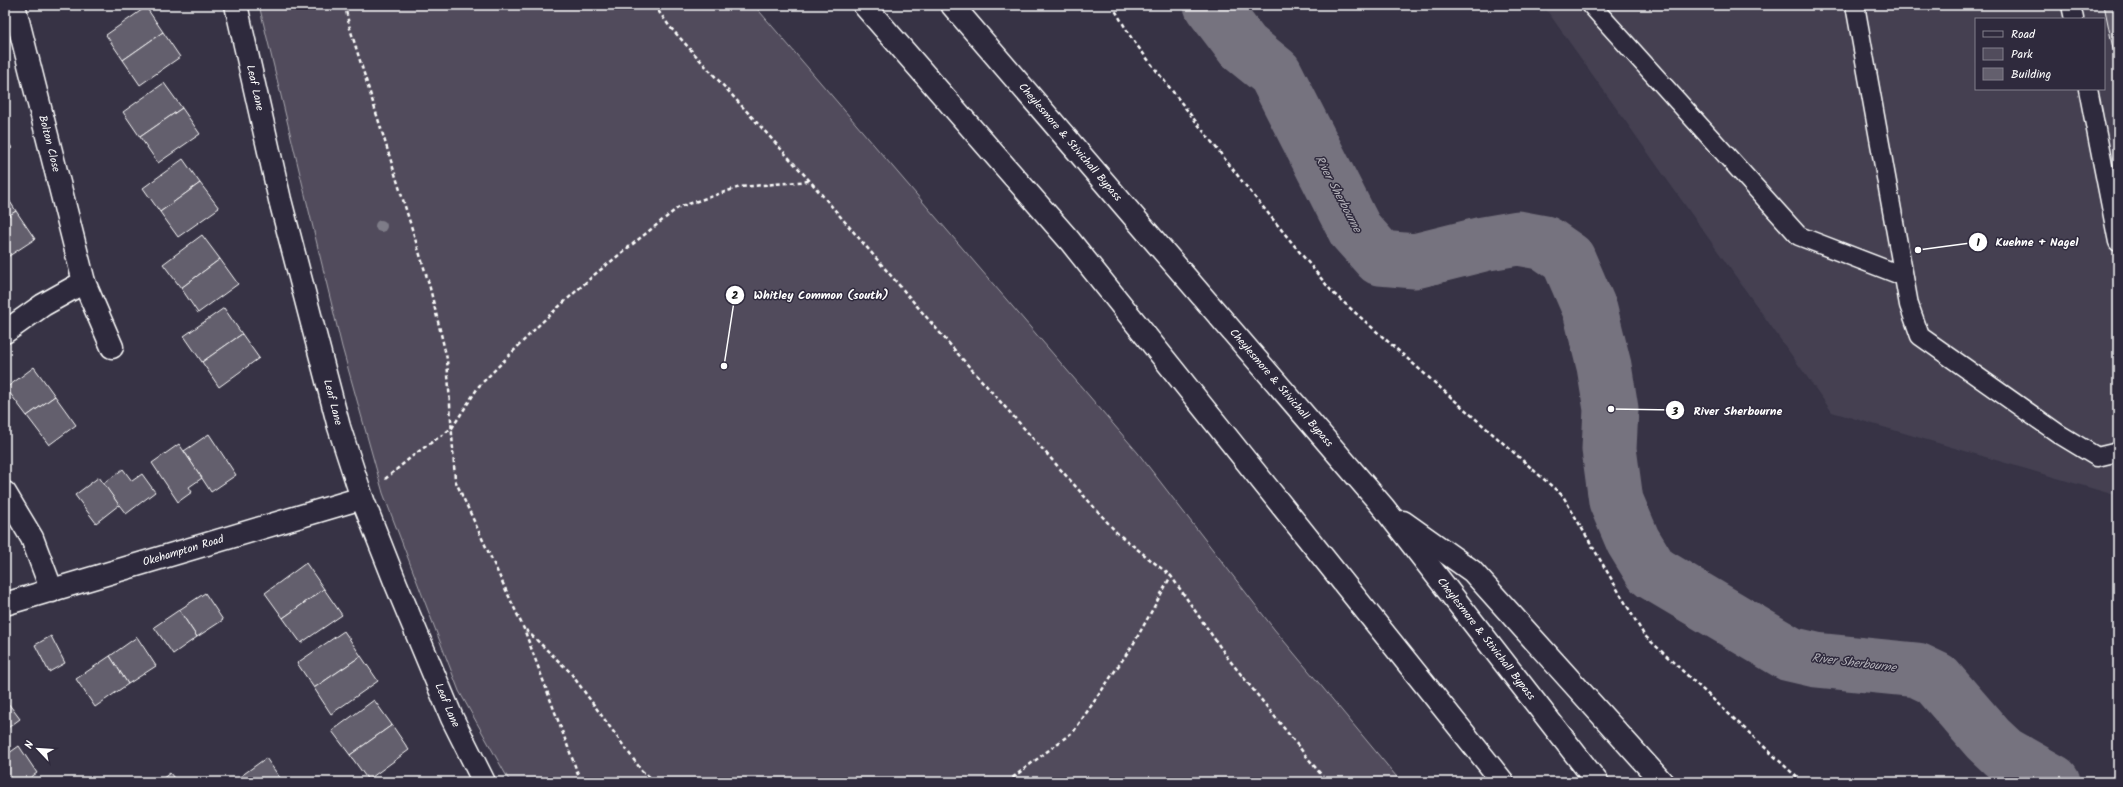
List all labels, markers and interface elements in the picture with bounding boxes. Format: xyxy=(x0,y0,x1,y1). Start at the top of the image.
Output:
legend xyxy=(1975,18,2105,90)
text: Road xyxy=(2011,25,2036,44)
text: Park xyxy=(2011,45,2033,64)
street label: Leaf Lane xyxy=(241,63,269,113)
text: Building xyxy=(2011,65,2051,84)
street label: Cheylesmore & Stivichall Bypass xyxy=(1014,79,1126,206)
street label: Bolton Close xyxy=(33,113,65,174)
water label: River Sherbourne xyxy=(1310,152,1367,237)
callout: Kuehne + Nagel xyxy=(1968,230,2087,254)
text: 1 xyxy=(1976,233,1980,252)
text: Kuehne + Nagel xyxy=(1995,233,2079,252)
callout: Whitley Common (south) xyxy=(725,283,896,307)
text: 2 xyxy=(732,286,739,305)
text: Whitley Common (south) xyxy=(753,286,889,305)
street label: Cheylesmore & Stivichall Bypass xyxy=(1225,325,1337,452)
street label: Leaf Lane xyxy=(318,378,347,427)
callout: River Sherbourne xyxy=(1665,398,1790,422)
text: 3 xyxy=(1671,402,1679,421)
text: River Sherbourne xyxy=(1694,402,1783,421)
street label: Okehampton Road xyxy=(141,530,226,572)
street label: Cheylesmore & Stivichall Bypass xyxy=(1432,574,1540,705)
water label: River Sherbourne xyxy=(1811,648,1899,678)
street label: Leaf Lane xyxy=(429,680,464,731)
north arrow xyxy=(18,729,58,769)
text: N xyxy=(20,738,39,752)

